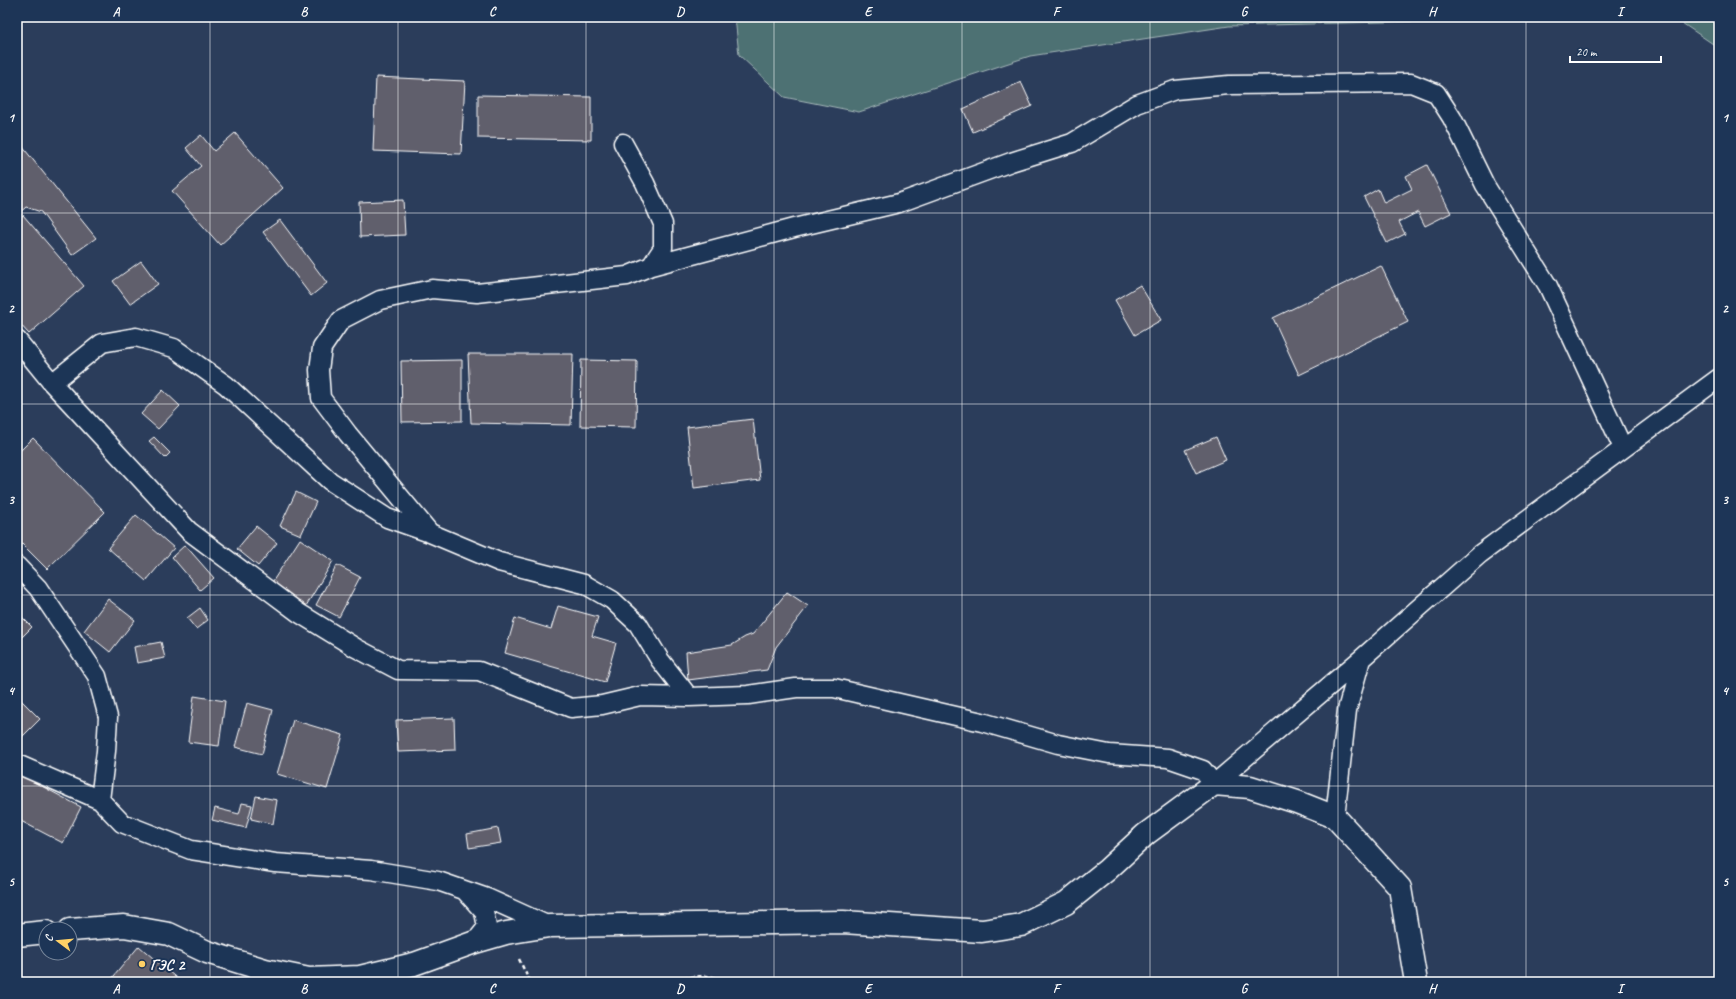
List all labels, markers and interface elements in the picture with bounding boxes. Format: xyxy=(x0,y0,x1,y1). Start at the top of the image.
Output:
text: A xyxy=(113,4,121,20)
text: B xyxy=(301,4,309,20)
text: C xyxy=(489,4,497,20)
text: D xyxy=(676,4,685,20)
text: E xyxy=(865,4,874,20)
text: F xyxy=(1053,4,1062,20)
text: G xyxy=(1241,4,1249,20)
text: H xyxy=(1428,4,1438,20)
text: I xyxy=(1617,4,1626,20)
scale bar xyxy=(1570,38,1661,64)
text: 20 m xyxy=(1576,44,1598,60)
text: 1 xyxy=(8,110,16,126)
text: 1 xyxy=(1722,110,1730,126)
text: 2 xyxy=(8,301,15,317)
text: 2 xyxy=(1722,301,1729,317)
text: 3 xyxy=(8,492,15,508)
text: 3 xyxy=(1722,492,1729,508)
text: 4 xyxy=(8,683,16,699)
text: 4 xyxy=(1722,683,1730,699)
text: 5 xyxy=(8,874,15,890)
text: 5 xyxy=(1722,874,1729,890)
north arrow xyxy=(38,921,78,961)
text: С xyxy=(41,932,56,943)
place label: ГЭС 2 xyxy=(150,955,186,975)
marker: ГЭС 2 xyxy=(137,959,147,969)
text: A xyxy=(113,981,121,997)
text: B xyxy=(301,981,309,997)
text: C xyxy=(489,981,497,997)
text: D xyxy=(676,981,685,997)
text: E xyxy=(865,981,874,997)
text: F xyxy=(1053,981,1062,997)
text: G xyxy=(1241,981,1249,997)
text: H xyxy=(1428,981,1438,997)
text: I xyxy=(1617,981,1626,997)

